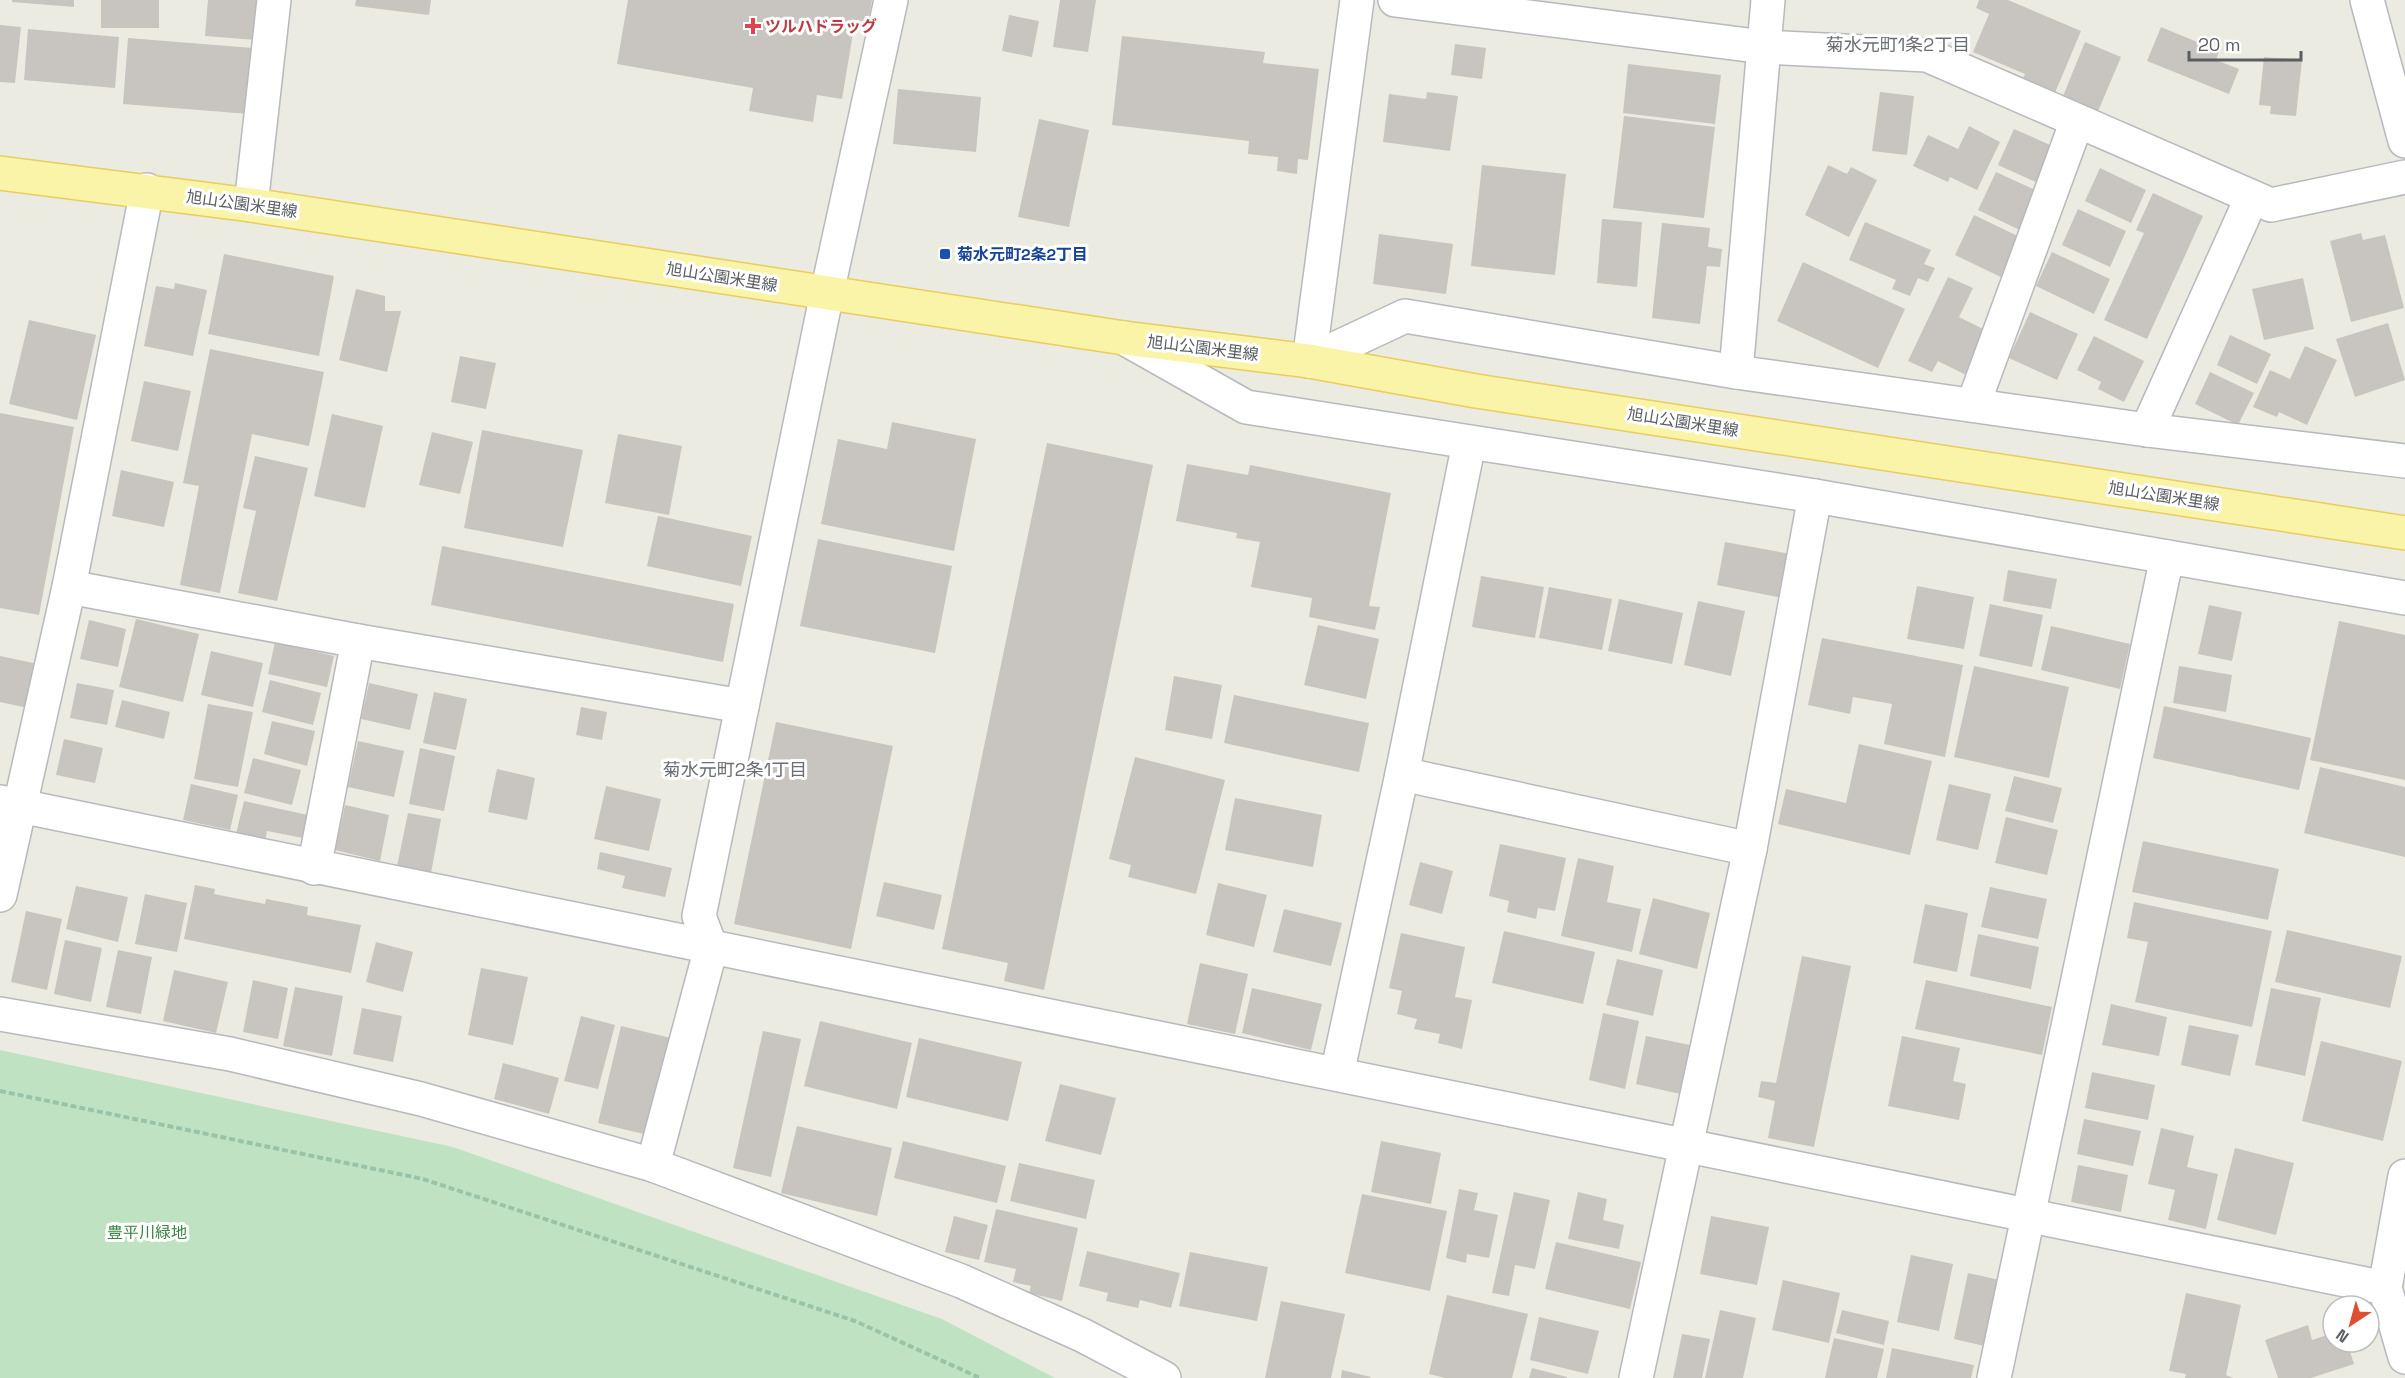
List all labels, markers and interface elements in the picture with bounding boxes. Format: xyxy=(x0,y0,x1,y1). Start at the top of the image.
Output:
place label: ツルハドラッグ xyxy=(765,16,877,37)
marker: ツルハドラッグ xyxy=(746,19,760,33)
scale bar xyxy=(2189,24,2302,62)
district label: 菊水元町1条2丁目 xyxy=(1826,33,1970,56)
text: 20 m xyxy=(2198,33,2241,56)
street label: 旭山公園米里線 xyxy=(185,186,299,222)
place label: 菊水元町2条2丁目 xyxy=(957,244,1088,265)
marker: 菊水元町2条2丁目 xyxy=(938,247,952,261)
street label: 旭山公園米里線 xyxy=(665,258,779,296)
street label: 旭山公園米里線 xyxy=(1146,331,1260,365)
street label: 旭山公園米里線 xyxy=(1626,403,1740,441)
street label: 旭山公園米里線 xyxy=(2107,477,2221,515)
district label: 菊水元町2条1丁目 xyxy=(663,758,807,781)
park label: 豊平川緑地 xyxy=(107,1222,187,1243)
north arrow xyxy=(2321,1294,2381,1354)
text: N xyxy=(2332,1324,2353,1347)

